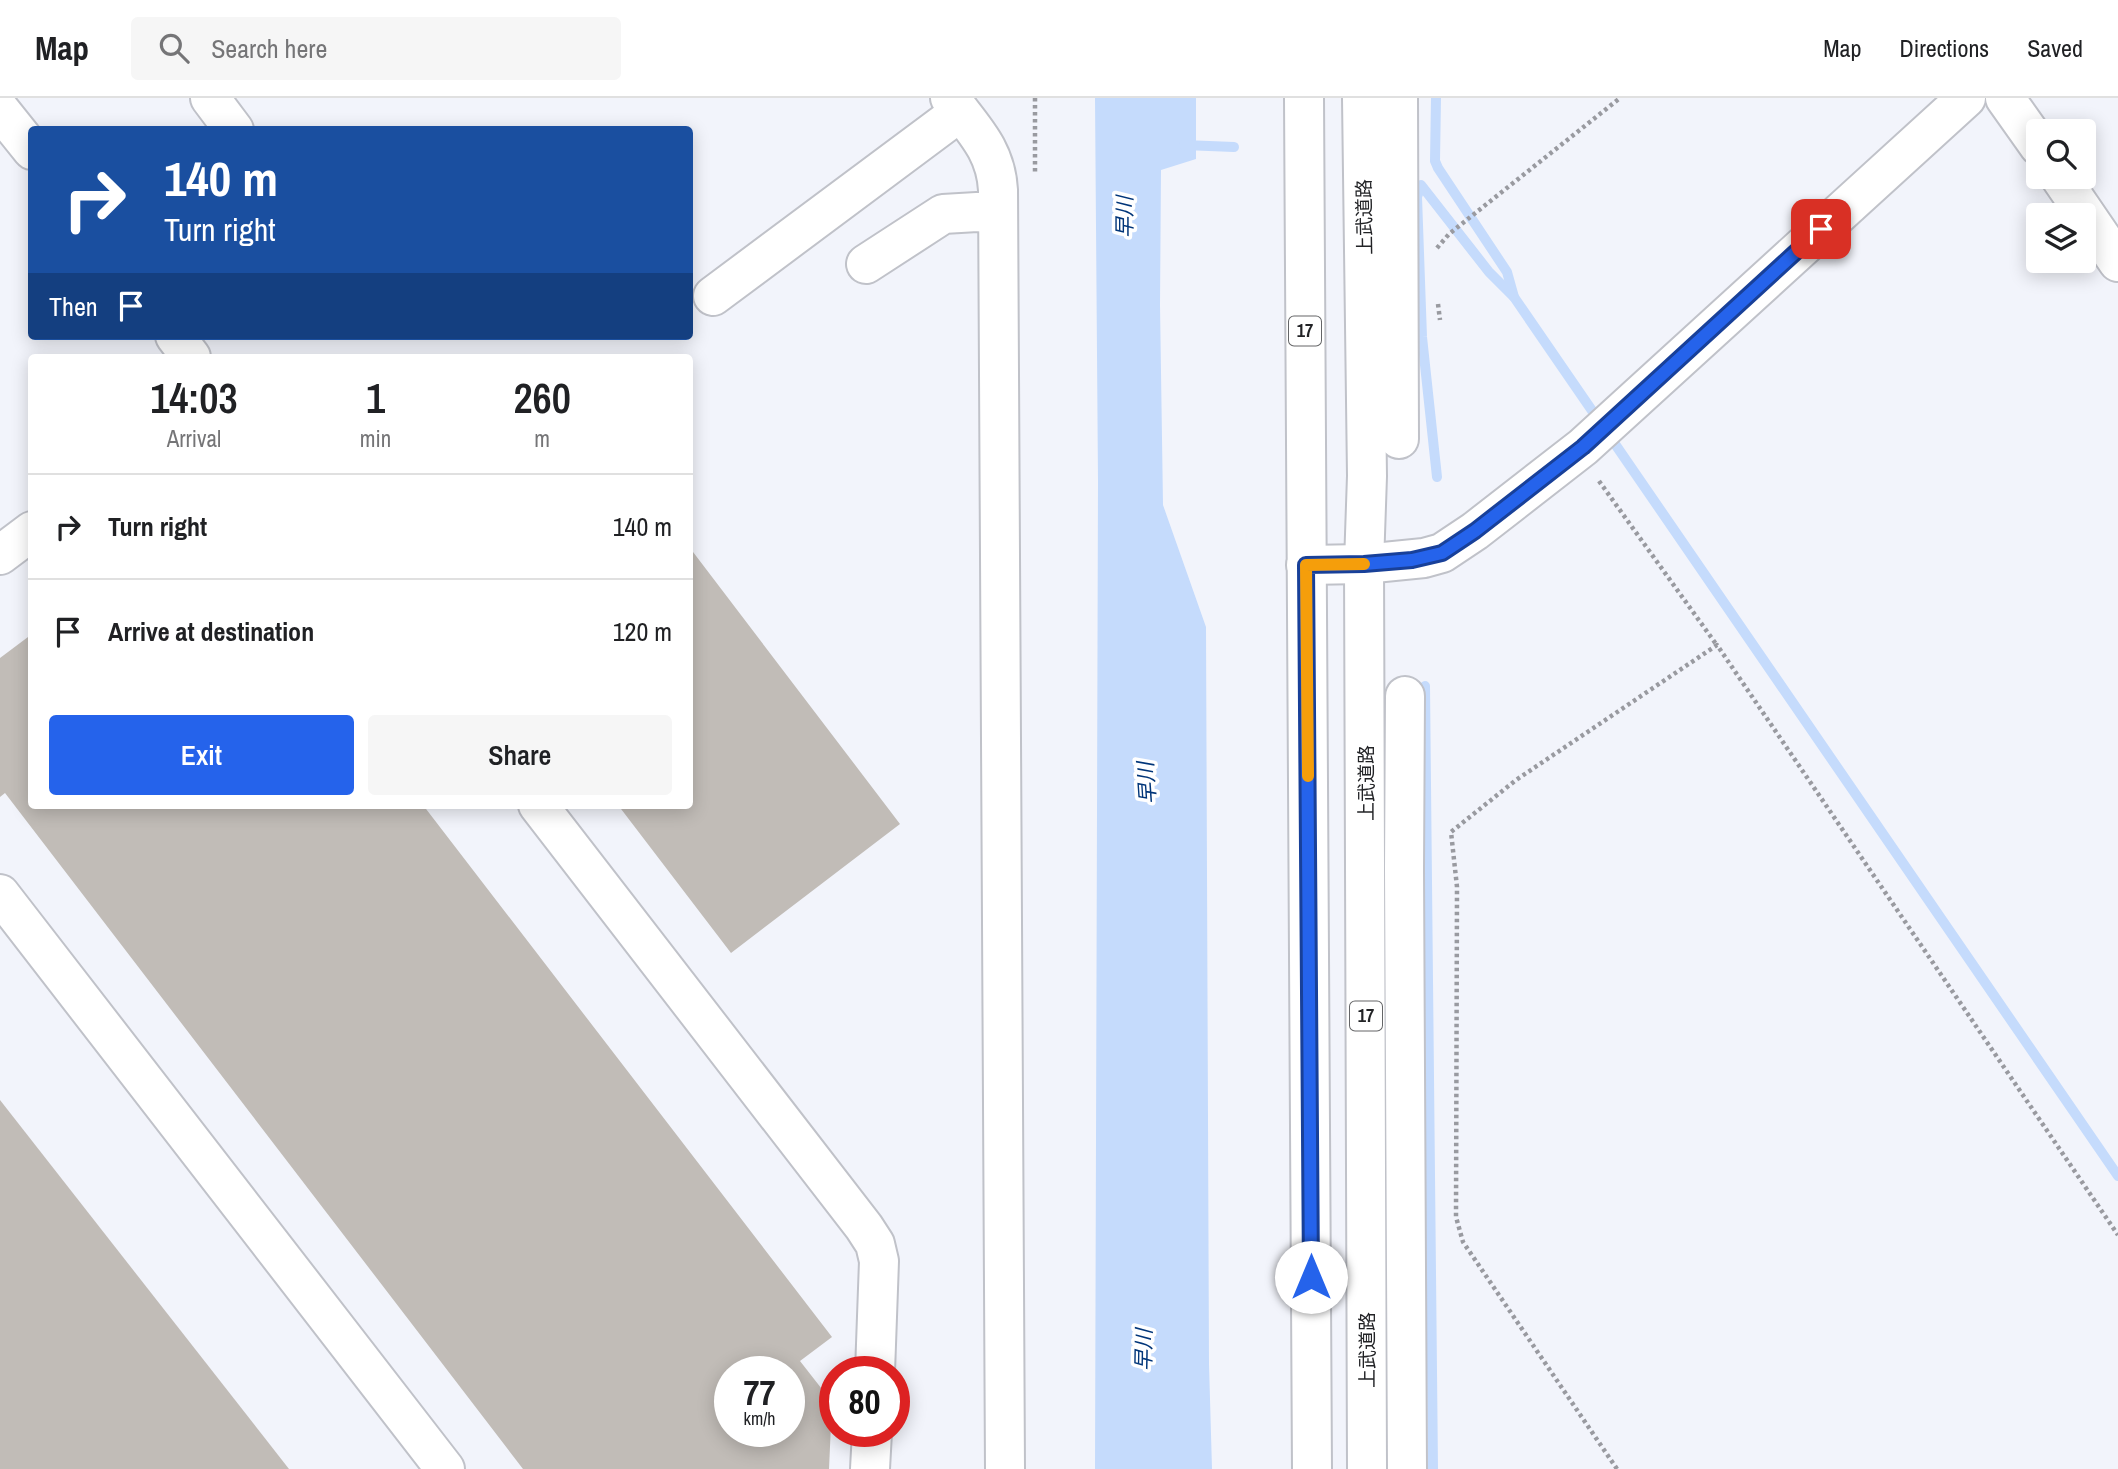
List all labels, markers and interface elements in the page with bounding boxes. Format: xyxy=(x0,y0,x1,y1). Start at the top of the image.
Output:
search box xyxy=(131,17,621,80)
text: Map xyxy=(35,26,89,70)
icon: search xyxy=(155,29,193,67)
text: Search here xyxy=(211,31,327,66)
text: Map xyxy=(1823,32,1861,64)
text: Directions xyxy=(1899,32,1989,64)
text: Saved xyxy=(2027,32,2083,64)
map controls xyxy=(2026,119,2096,273)
button: search xyxy=(2026,119,2096,189)
text: 140 m xyxy=(164,145,278,211)
icon: right xyxy=(49,154,140,245)
street label: 上武道路 xyxy=(1350,179,1378,255)
water label: 早川 xyxy=(1110,194,1139,238)
pin xyxy=(1791,199,1851,259)
button: layers xyxy=(2026,203,2096,273)
text: Turn right xyxy=(164,208,276,251)
icon: arrive xyxy=(1802,210,1840,248)
icon: arrive xyxy=(112,287,150,325)
text: Then xyxy=(49,289,98,324)
road number: 17 xyxy=(1289,316,1321,345)
text: 14:03 xyxy=(150,370,238,426)
text: 1 xyxy=(366,370,385,426)
text: 260 xyxy=(513,370,571,426)
text: Arrival xyxy=(167,423,221,454)
text: min xyxy=(360,423,391,454)
text: m xyxy=(534,423,550,454)
icon: right xyxy=(49,508,87,546)
text: Turn right xyxy=(108,509,207,544)
text: 140 m xyxy=(613,509,672,544)
icon: arrive xyxy=(49,613,87,651)
text: Arrive at destination xyxy=(108,614,314,649)
text: 120 m xyxy=(613,614,672,649)
button: Exit xyxy=(49,715,354,795)
button: Share xyxy=(368,715,672,795)
street label: 上武道路 xyxy=(1353,745,1379,821)
water label: 早川 xyxy=(1130,759,1162,805)
road number: 17 xyxy=(1350,1001,1382,1030)
position arrow xyxy=(1274,1240,1348,1314)
street label: 上武道路 xyxy=(1354,1312,1380,1388)
water label: 早川 xyxy=(1129,1327,1158,1371)
speed limit sign: 80 xyxy=(819,1356,910,1447)
text: 77 xyxy=(744,1369,775,1416)
text: km/h xyxy=(744,1406,776,1431)

